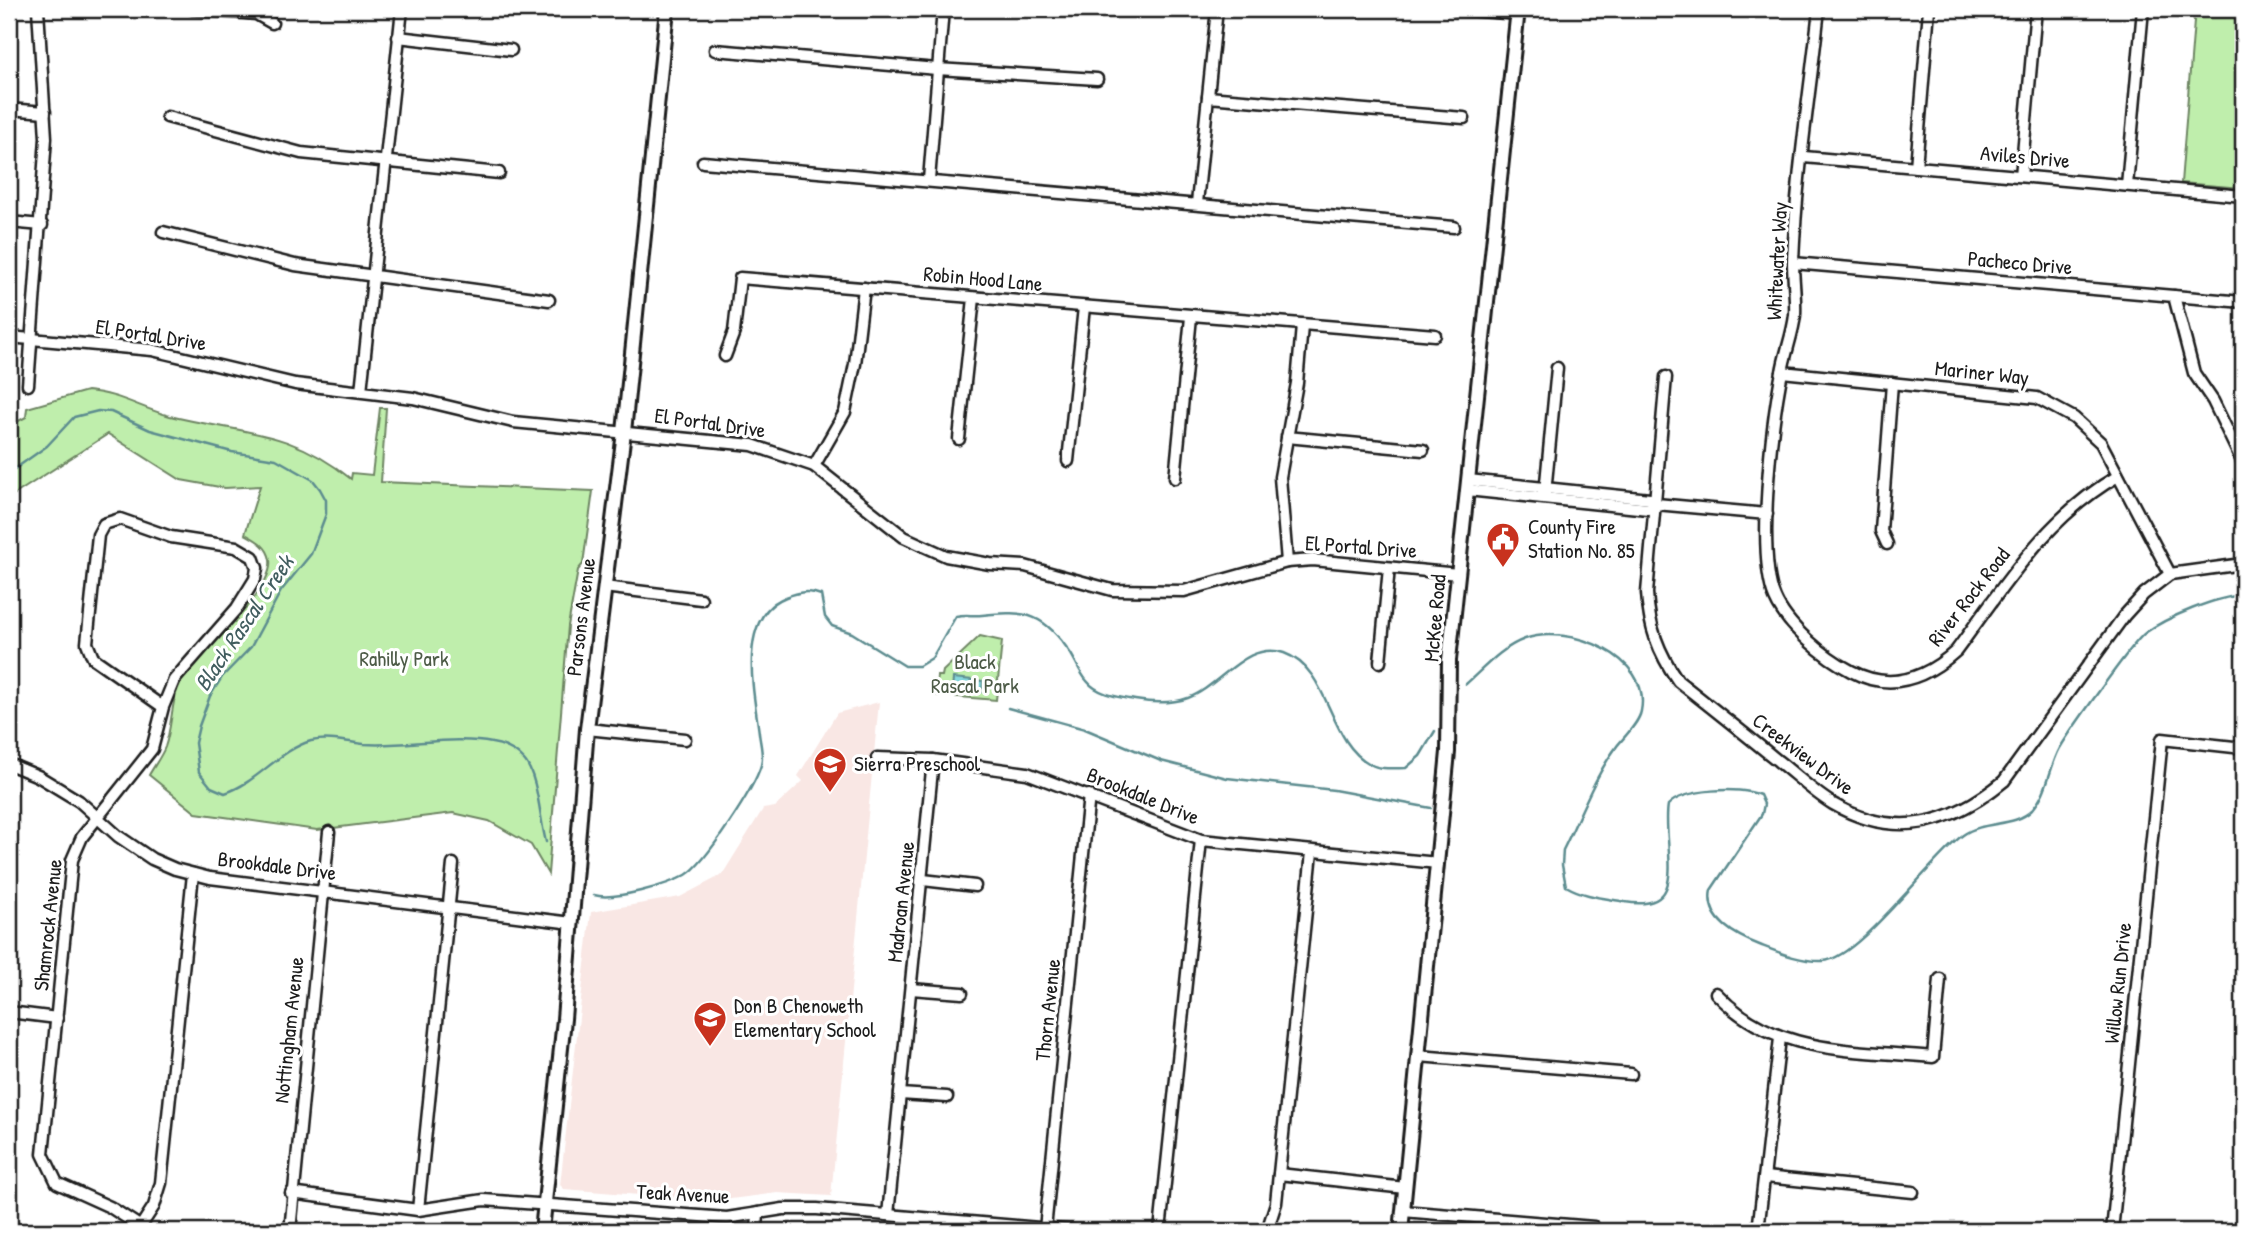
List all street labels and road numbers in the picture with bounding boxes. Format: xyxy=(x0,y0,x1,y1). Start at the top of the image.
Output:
street label: Aviles Drive xyxy=(1979,138,2071,175)
street label: Whitewater Way xyxy=(1759,201,1794,321)
street label: Pacheco Drive xyxy=(1967,243,2073,282)
street label: Robin Hood Lane xyxy=(922,259,1044,298)
street label: El Portal Drive xyxy=(94,311,209,358)
street label: Mariner Way xyxy=(1934,353,2031,392)
street label: El Portal Drive xyxy=(653,400,767,445)
street label: El Portal Drive xyxy=(1304,528,1418,565)
street label: River Rock Road xyxy=(1921,541,2016,652)
street label: Parsons Avenue xyxy=(559,556,602,678)
street label: McKee Road xyxy=(1416,573,1453,663)
street label: Creekview Drive xyxy=(1746,706,1860,801)
street label: Brookdale Drive xyxy=(1083,760,1204,831)
street label: Madroan Avenue xyxy=(880,840,921,964)
street label: Brookdale Drive xyxy=(216,844,338,887)
street label: Shamrock Avenue xyxy=(26,858,69,992)
street label: Willow Run Drive xyxy=(2097,921,2138,1045)
street label: Nottingham Avenue xyxy=(266,955,311,1105)
street label: Thorn Avenue xyxy=(1028,957,1067,1063)
street label: Teak Avenue xyxy=(636,1177,730,1210)

